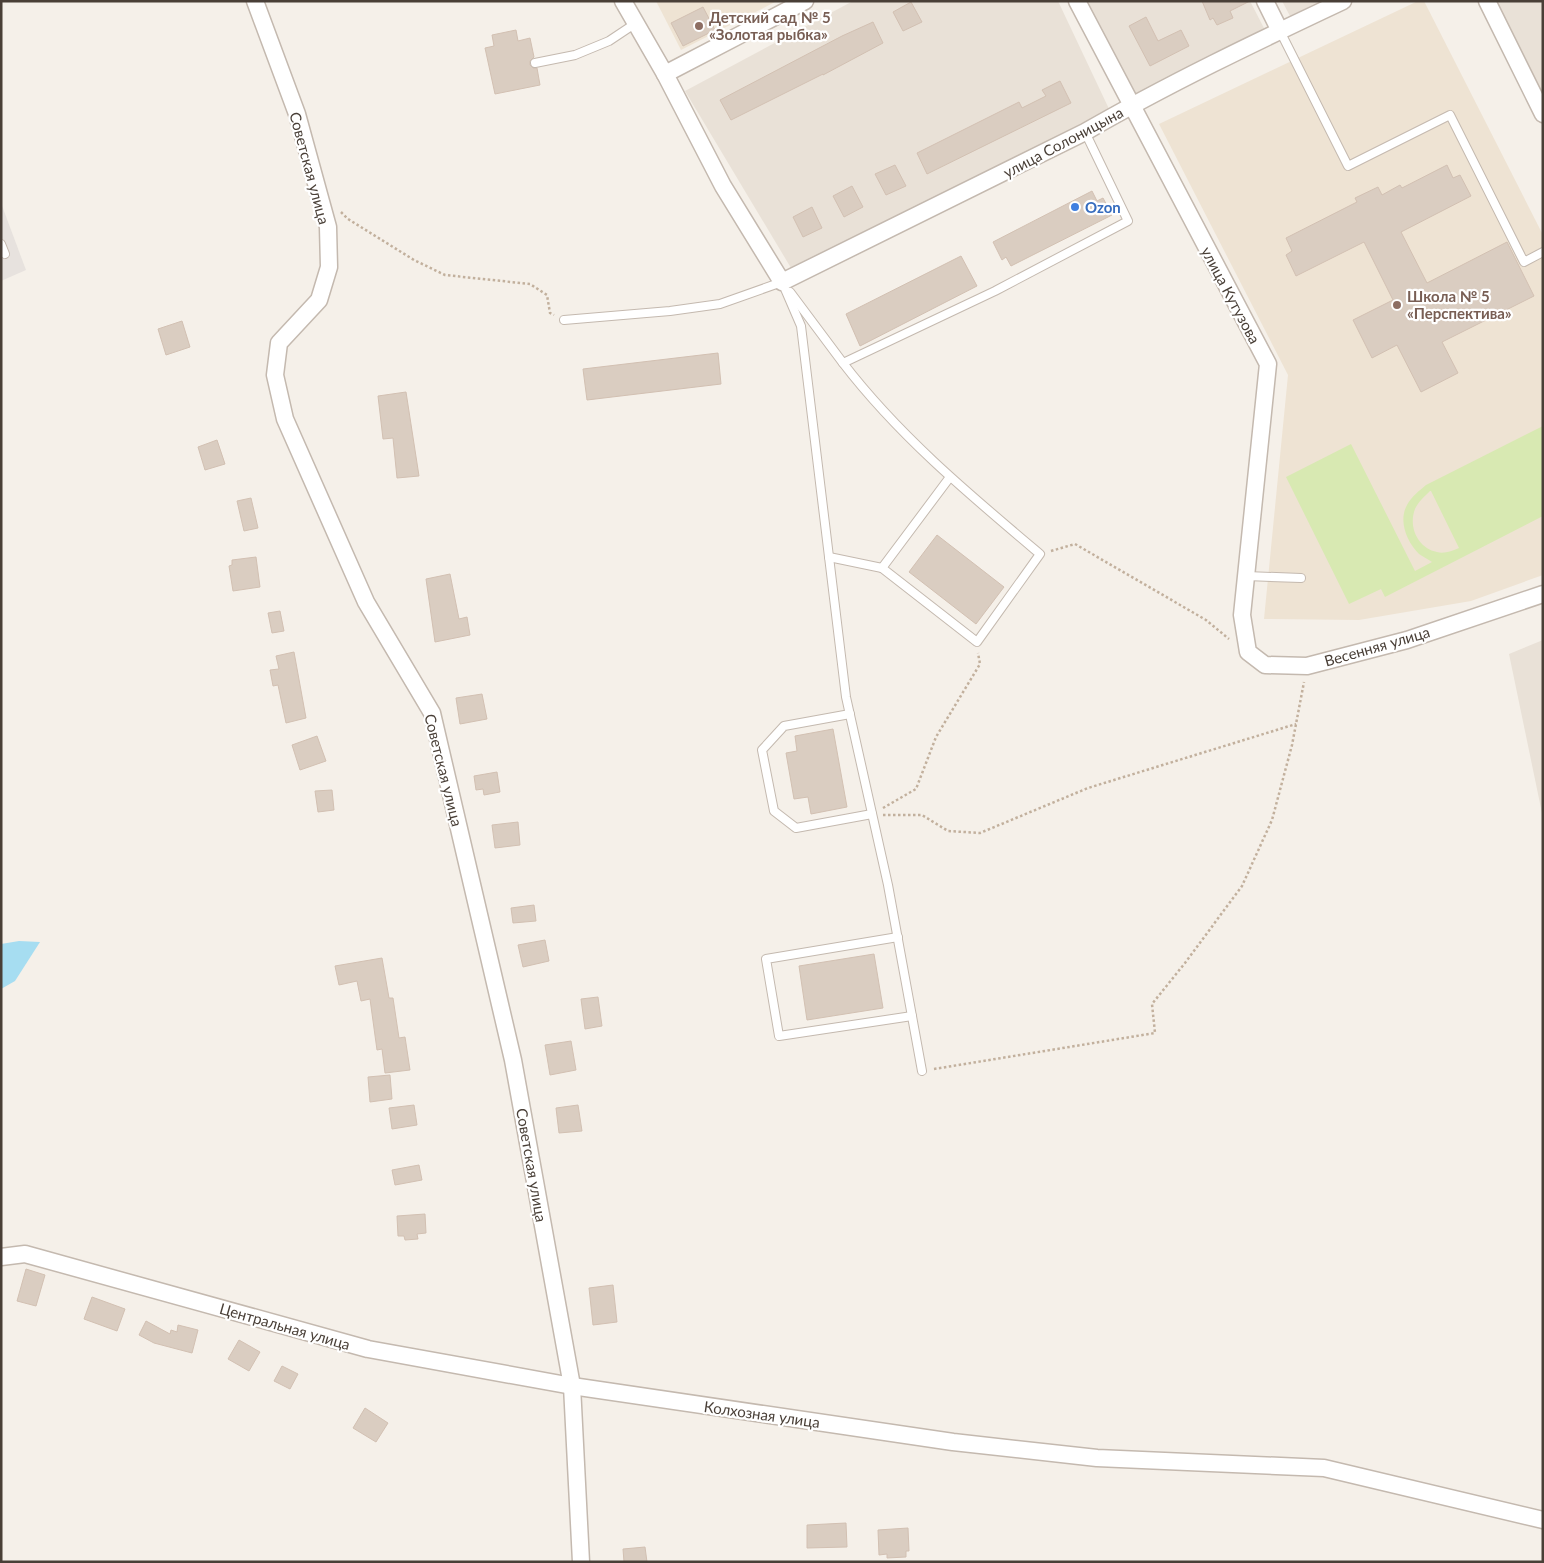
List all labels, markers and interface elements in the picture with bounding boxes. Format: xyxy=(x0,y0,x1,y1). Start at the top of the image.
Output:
place label: Детский сад № 5 «Золотая рыбка» xyxy=(709,8,831,43)
marker: Детский сад № 5 «Золотая рыбка» xyxy=(693,20,705,32)
street label: улица Солоницына xyxy=(1000,103,1126,181)
street label: Советская улица xyxy=(286,110,334,226)
place label: Ozon xyxy=(1085,198,1121,216)
marker: Ozon xyxy=(1069,201,1081,213)
street label: улица Кутузова xyxy=(1198,243,1264,347)
place label: Школа № 5 «Перспектива» xyxy=(1407,287,1512,322)
marker: Школа № 5 «Перспектива» xyxy=(1391,299,1403,311)
street label: Весенняя улица xyxy=(1322,622,1432,670)
street label: Советская улица xyxy=(421,712,467,828)
street label: Советская улица xyxy=(513,1107,551,1223)
street label: Центральная улица xyxy=(218,1299,352,1353)
street label: Колхозная улица xyxy=(703,1397,821,1431)

